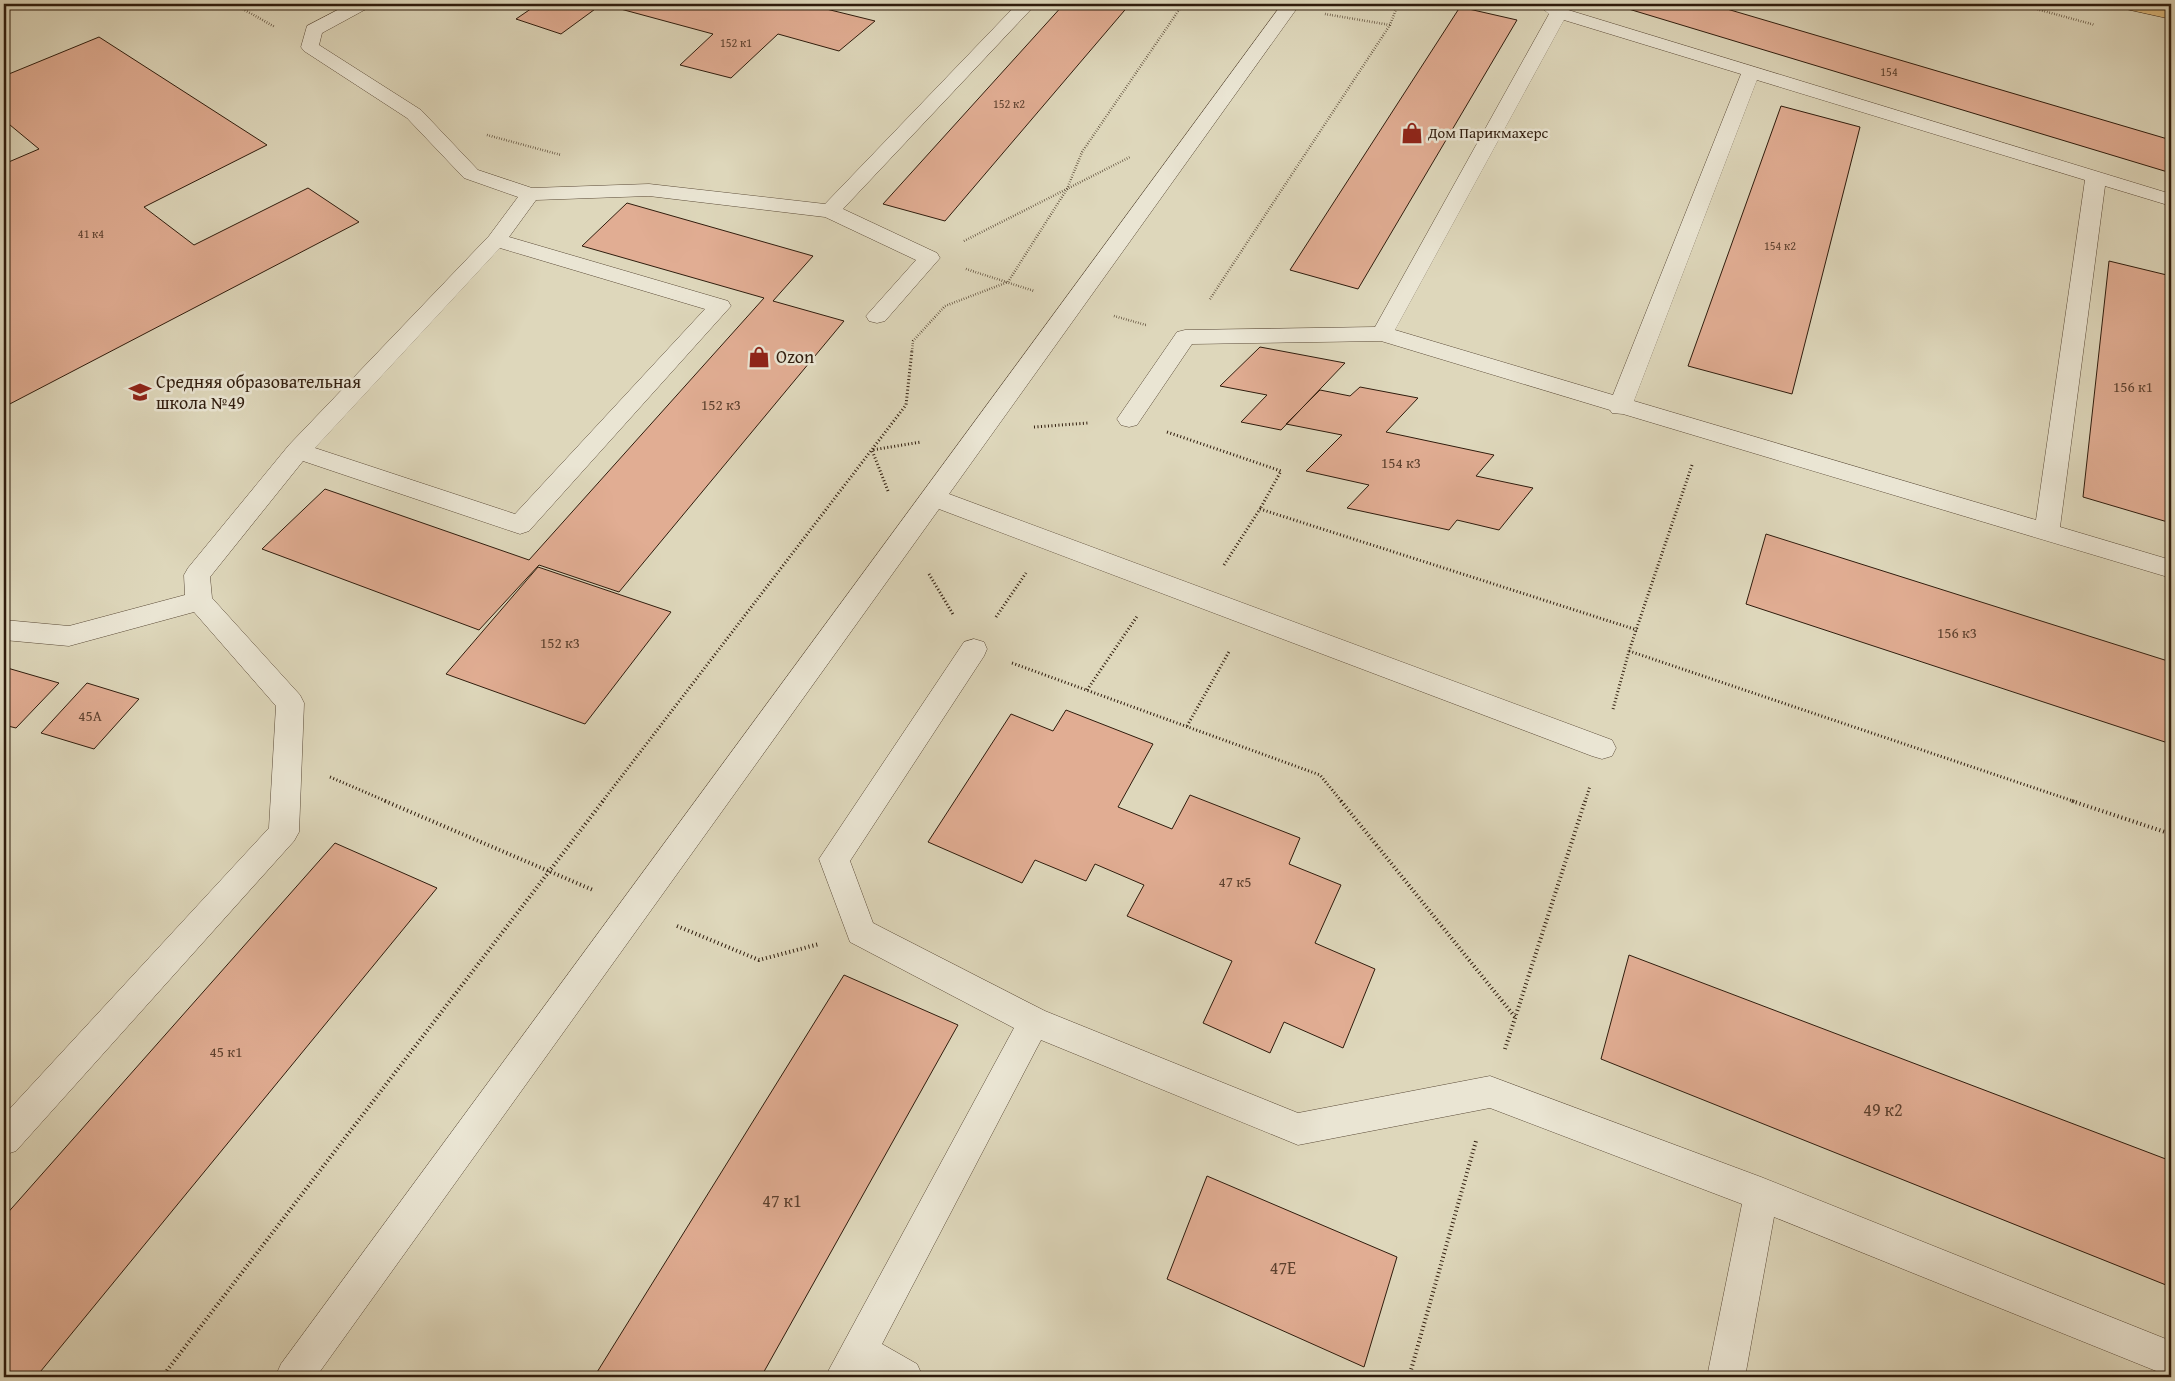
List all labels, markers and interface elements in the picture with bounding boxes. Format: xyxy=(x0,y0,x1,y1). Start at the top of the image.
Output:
house number: 152 к1 xyxy=(720,34,752,51)
house number: 154 xyxy=(1880,63,1898,80)
house number: 152 к2 xyxy=(993,95,1025,112)
shop icon: Дом Парикмахерс xyxy=(1399,120,1425,146)
place label: Дом Парикмахерс xyxy=(1427,122,1549,143)
house number: 41 к4 xyxy=(78,225,104,242)
house number: 154 к2 xyxy=(1764,237,1796,254)
place label: Ozon xyxy=(776,343,814,370)
shop icon: Ozon xyxy=(746,344,772,370)
place label: Средняя образовательная школа №49 xyxy=(156,368,361,416)
house number: 156 к1 xyxy=(2113,376,2153,397)
school or university icon: Средняя образовательная школа №49 xyxy=(127,379,153,405)
house number: 152 к3 xyxy=(701,394,741,415)
house number: 154 к3 xyxy=(1381,452,1421,473)
house number: 156 к3 xyxy=(1937,622,1977,643)
house number: 152 к3 xyxy=(540,632,580,653)
house number: 45А xyxy=(78,705,102,726)
house number: 47 к5 xyxy=(1219,871,1251,892)
house number: 45 к1 xyxy=(210,1041,242,1062)
house number: 49 к2 xyxy=(1863,1096,1903,1123)
house number: 47 к1 xyxy=(762,1187,802,1214)
house number: 47Е xyxy=(1270,1254,1296,1281)

